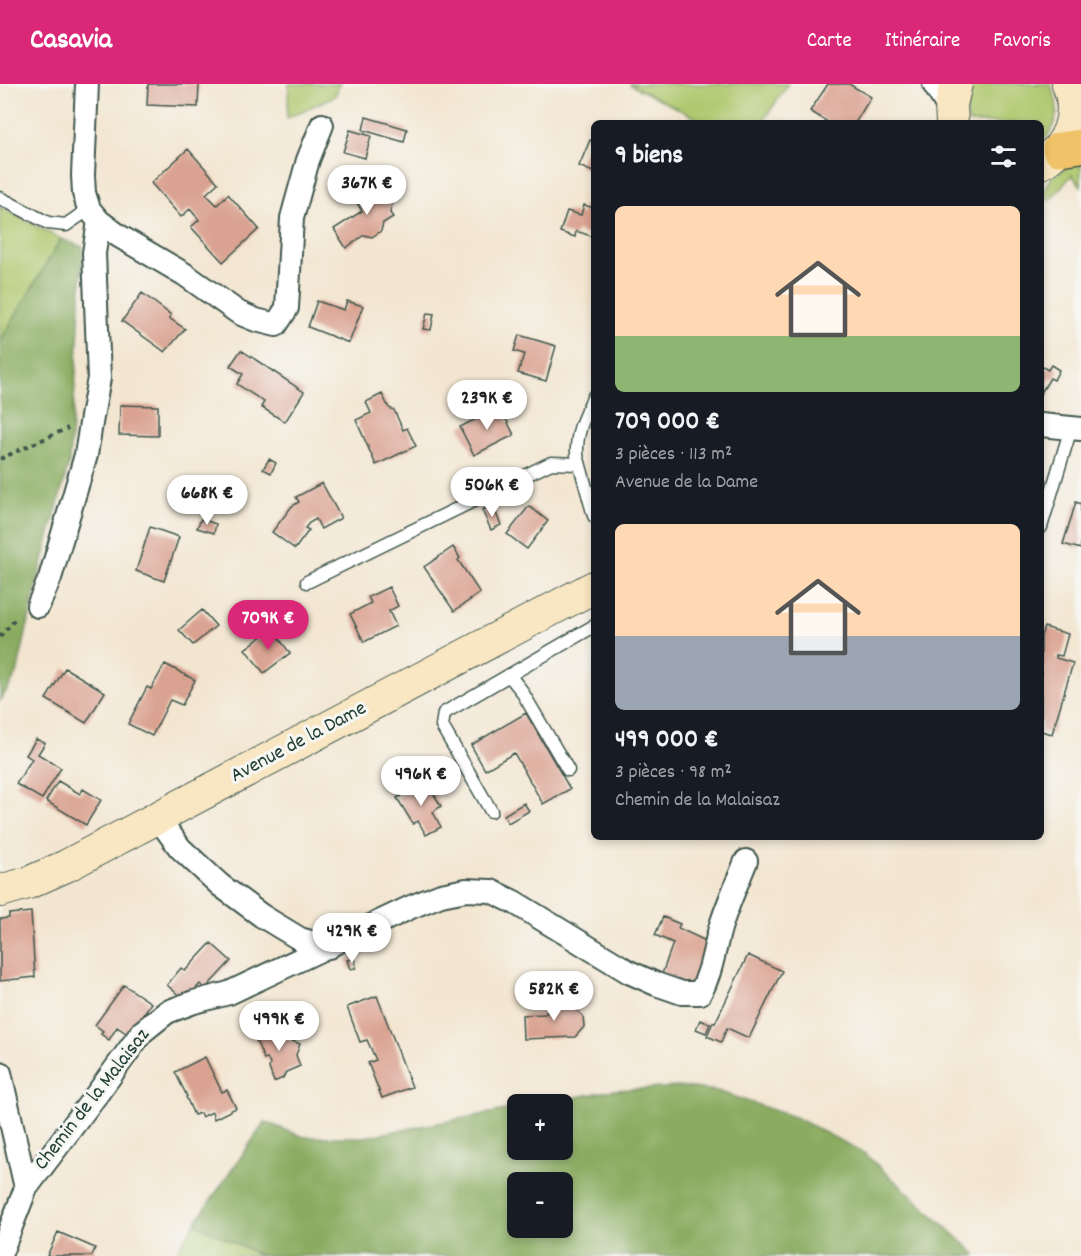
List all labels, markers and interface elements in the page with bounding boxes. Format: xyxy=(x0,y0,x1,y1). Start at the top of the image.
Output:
text: Casavia xyxy=(30,22,112,62)
text: Carte xyxy=(807,27,852,57)
text: Itinéraire xyxy=(885,27,960,57)
text: Favoris xyxy=(993,27,1051,57)
text: 9 biens xyxy=(615,138,683,175)
icon: filters xyxy=(987,140,1020,173)
pin: 367K € xyxy=(318,165,416,216)
text: 367K € xyxy=(341,170,393,198)
icon: home xyxy=(764,245,872,353)
pin: 239K € xyxy=(438,380,536,431)
text: 239K € xyxy=(461,385,513,413)
text: 709 000 € xyxy=(615,404,720,441)
text: 3 pièces · 113 m² xyxy=(615,441,732,469)
pin: 506K € xyxy=(443,467,541,518)
text: Avenue de la Dame xyxy=(615,469,758,497)
text: 506K € xyxy=(465,472,519,500)
pin: 668K € xyxy=(158,475,256,526)
text: 668K € xyxy=(181,480,233,508)
icon: home xyxy=(764,563,872,671)
pin: 709K € xyxy=(219,600,317,651)
text: 709K € xyxy=(242,605,294,633)
street label: Avenue de la Dame xyxy=(226,695,372,791)
text: 499 000 € xyxy=(615,722,719,759)
pin: 496K € xyxy=(372,756,470,807)
text: 3 pièces · 98 m² xyxy=(615,759,732,787)
text: 496K € xyxy=(395,761,447,789)
text: Chemin de la Malaisaz xyxy=(615,787,780,815)
pin: 429K € xyxy=(303,913,401,964)
text: 429K € xyxy=(326,918,378,946)
pin: 582K € xyxy=(505,971,603,1022)
text: 582K € xyxy=(529,976,580,1004)
pin: 499K € xyxy=(230,1001,328,1052)
text: 499K € xyxy=(253,1006,305,1034)
street label: Chemin de la Malaisaz xyxy=(28,1023,158,1177)
map controls xyxy=(507,1094,573,1238)
button: + xyxy=(507,1094,573,1160)
button: − xyxy=(507,1172,573,1238)

